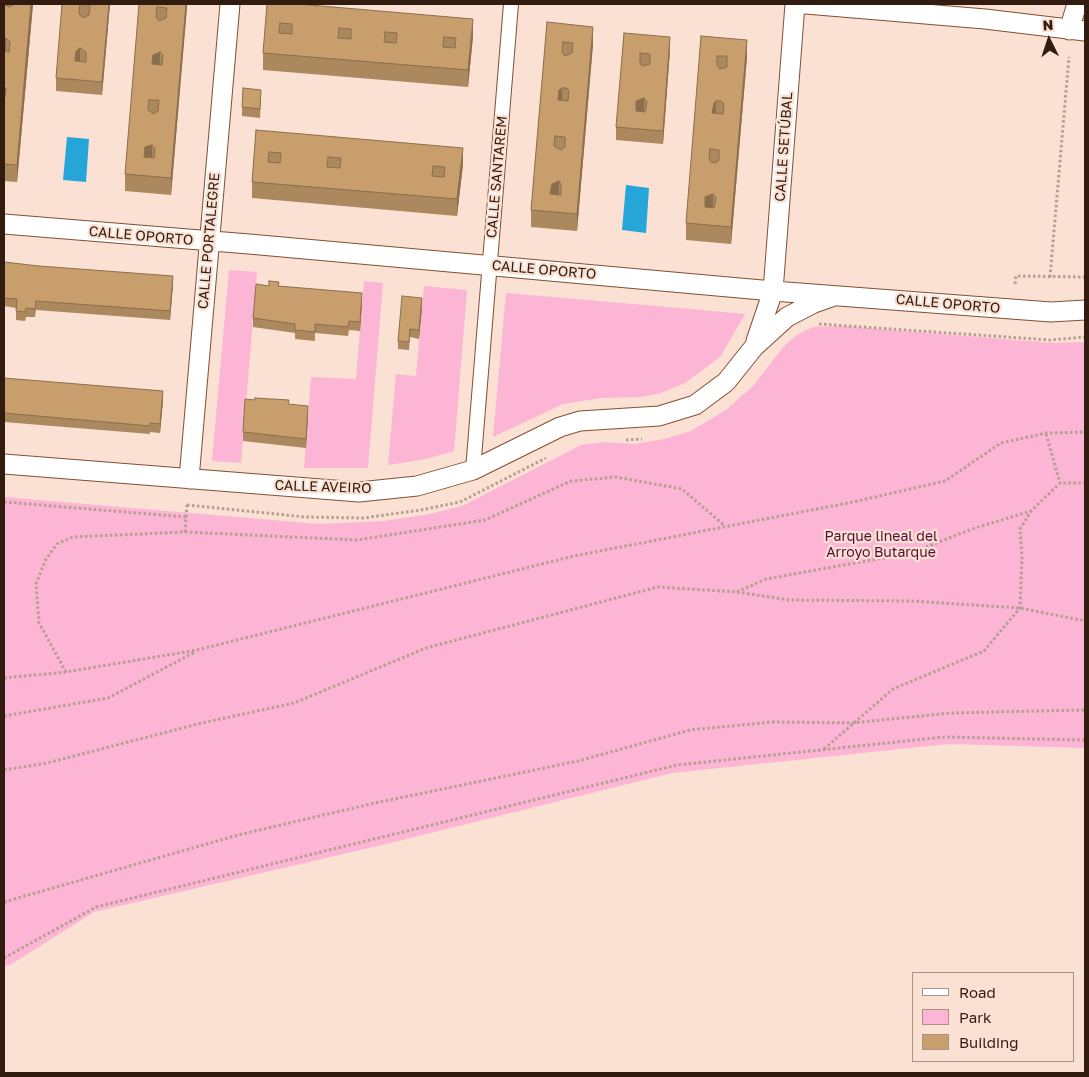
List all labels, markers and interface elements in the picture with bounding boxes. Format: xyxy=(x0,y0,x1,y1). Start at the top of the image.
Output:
north arrow xyxy=(1024,15,1074,65)
text: N xyxy=(1042,16,1054,33)
street label: CALLE SETÚBAL xyxy=(772,92,796,202)
street label: CALLE SANTAREM xyxy=(483,115,511,239)
street label: CALLE PORTALEGRE xyxy=(195,172,223,310)
street label: CALLE OPORTO xyxy=(88,223,194,249)
street label: CALLE OPORTO xyxy=(491,257,597,283)
street label: CALLE OPORTO xyxy=(895,291,1001,317)
street label: CALLE AVEIRO xyxy=(274,477,372,497)
park label: Parque lineal del Arroyo Butarque xyxy=(824,529,938,562)
legend xyxy=(912,972,1074,1062)
text: Road xyxy=(959,983,996,1001)
text: Park xyxy=(959,1008,991,1026)
text: Building xyxy=(959,1033,1019,1051)

